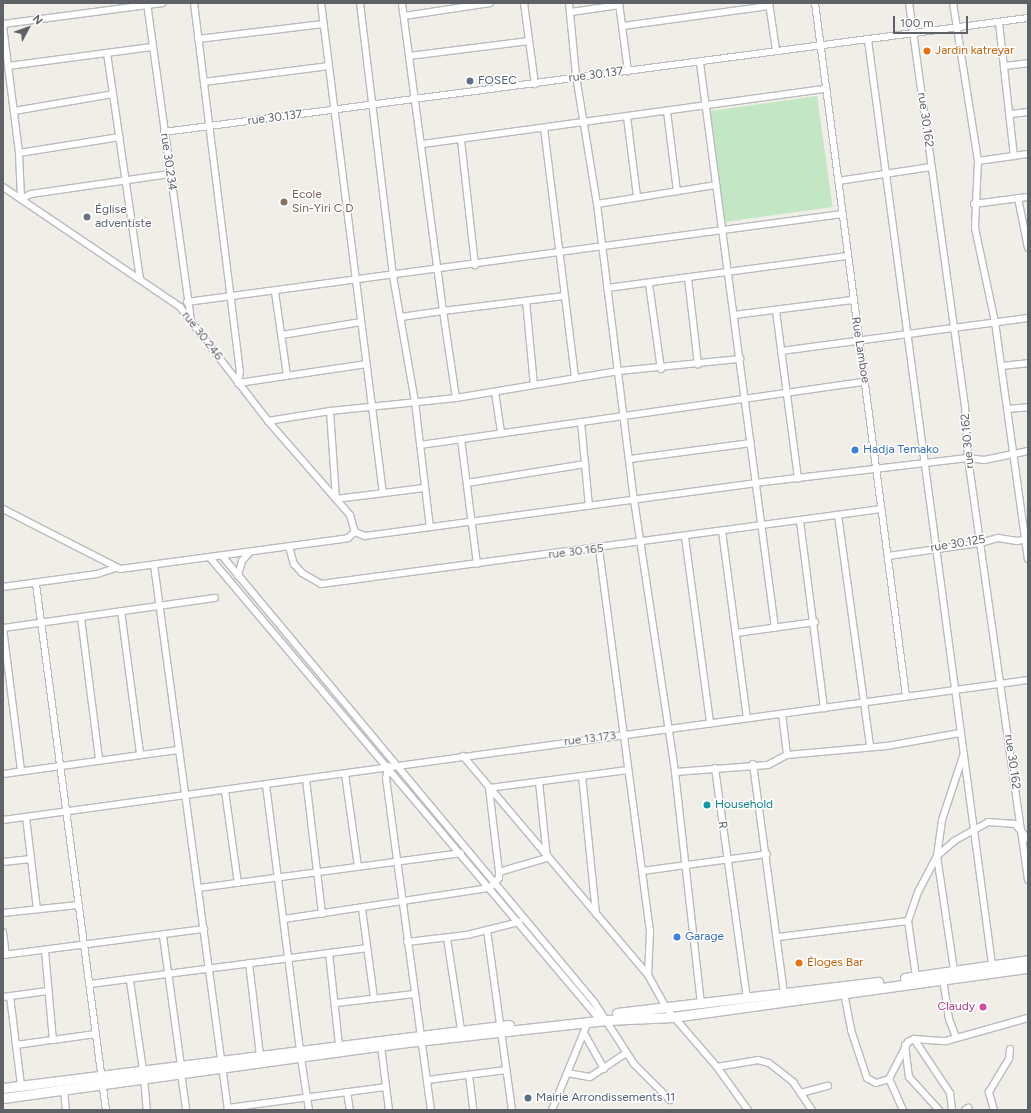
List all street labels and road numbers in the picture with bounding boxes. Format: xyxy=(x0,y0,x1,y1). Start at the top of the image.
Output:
street label: rue 30.137 xyxy=(568,65,624,85)
street label: rue 30.162 xyxy=(914,92,936,148)
street label: rue 30.137 xyxy=(247,108,303,128)
street label: rue 30.234 xyxy=(157,132,179,192)
street label: rue 30.246 xyxy=(178,309,226,363)
street label: Rue Lamboe xyxy=(848,316,872,384)
street label: rue 30.162 xyxy=(958,413,978,469)
street label: rue 30.125 xyxy=(929,533,987,555)
street label: rue 30.165 xyxy=(548,541,604,563)
street label: rue 13.173 xyxy=(563,729,617,749)
street label: rue 30.162 xyxy=(1001,734,1023,790)
street label: R xyxy=(714,820,730,830)

